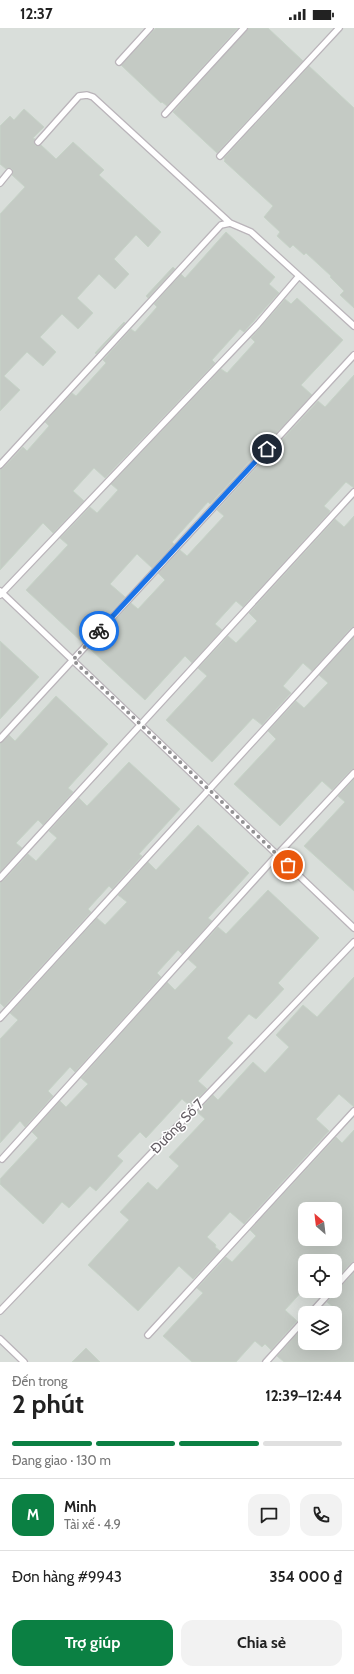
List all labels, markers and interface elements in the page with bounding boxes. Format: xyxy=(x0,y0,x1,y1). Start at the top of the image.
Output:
text: 12:37 xyxy=(20,5,53,23)
pin xyxy=(250,432,284,466)
icon: home xyxy=(256,438,278,460)
courier xyxy=(79,611,119,651)
icon: bike xyxy=(88,620,110,642)
pin xyxy=(271,848,305,882)
icon: bag xyxy=(277,854,299,876)
street label: Đường Số 7 xyxy=(146,1095,208,1157)
north arrow xyxy=(298,1202,342,1246)
map controls xyxy=(298,1202,342,1350)
button: locate xyxy=(298,1254,342,1298)
button: layers xyxy=(298,1306,342,1350)
text: Đến trong xyxy=(12,1373,68,1389)
text: 12:39–12:44 xyxy=(265,1387,342,1405)
text: 2 phút xyxy=(12,1388,84,1420)
text: Đang giao · 130 m xyxy=(12,1452,111,1468)
button: chat xyxy=(248,1494,290,1536)
button: phone xyxy=(300,1494,342,1536)
text: Minh xyxy=(64,1498,97,1516)
text: M xyxy=(27,1506,39,1524)
text: Tài xế · 4.9 xyxy=(64,1516,121,1532)
text: Đơn hàng #9943 xyxy=(12,1568,122,1586)
text: 354 000 ₫ xyxy=(269,1568,342,1586)
button: Trợ giúp xyxy=(12,1620,173,1666)
button: Chia sẻ xyxy=(181,1620,342,1666)

